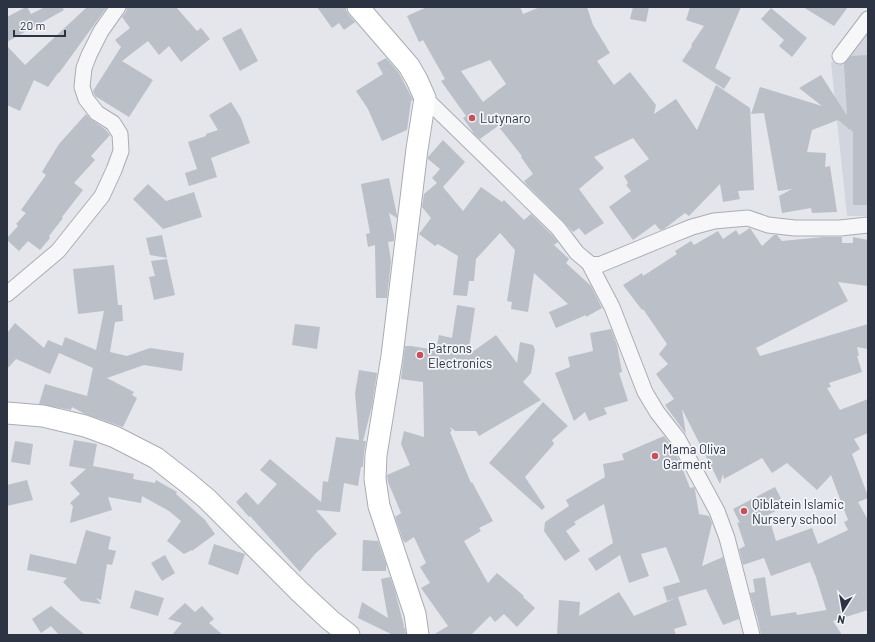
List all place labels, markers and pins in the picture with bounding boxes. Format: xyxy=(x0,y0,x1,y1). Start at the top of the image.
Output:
place label: Lutynaro xyxy=(480,110,530,126)
marker: Lutynaro xyxy=(467,113,477,123)
place label: Patrons Electronics xyxy=(428,340,492,371)
marker: Patrons Electronics xyxy=(415,350,425,360)
place label: Mama Oliva Garment xyxy=(663,441,726,472)
marker: Mama Oliva Garment xyxy=(650,451,660,461)
place label: Qiblatein Islamic Nursery school xyxy=(752,496,844,527)
marker: Qiblatein Islamic Nursery school xyxy=(739,506,749,516)

